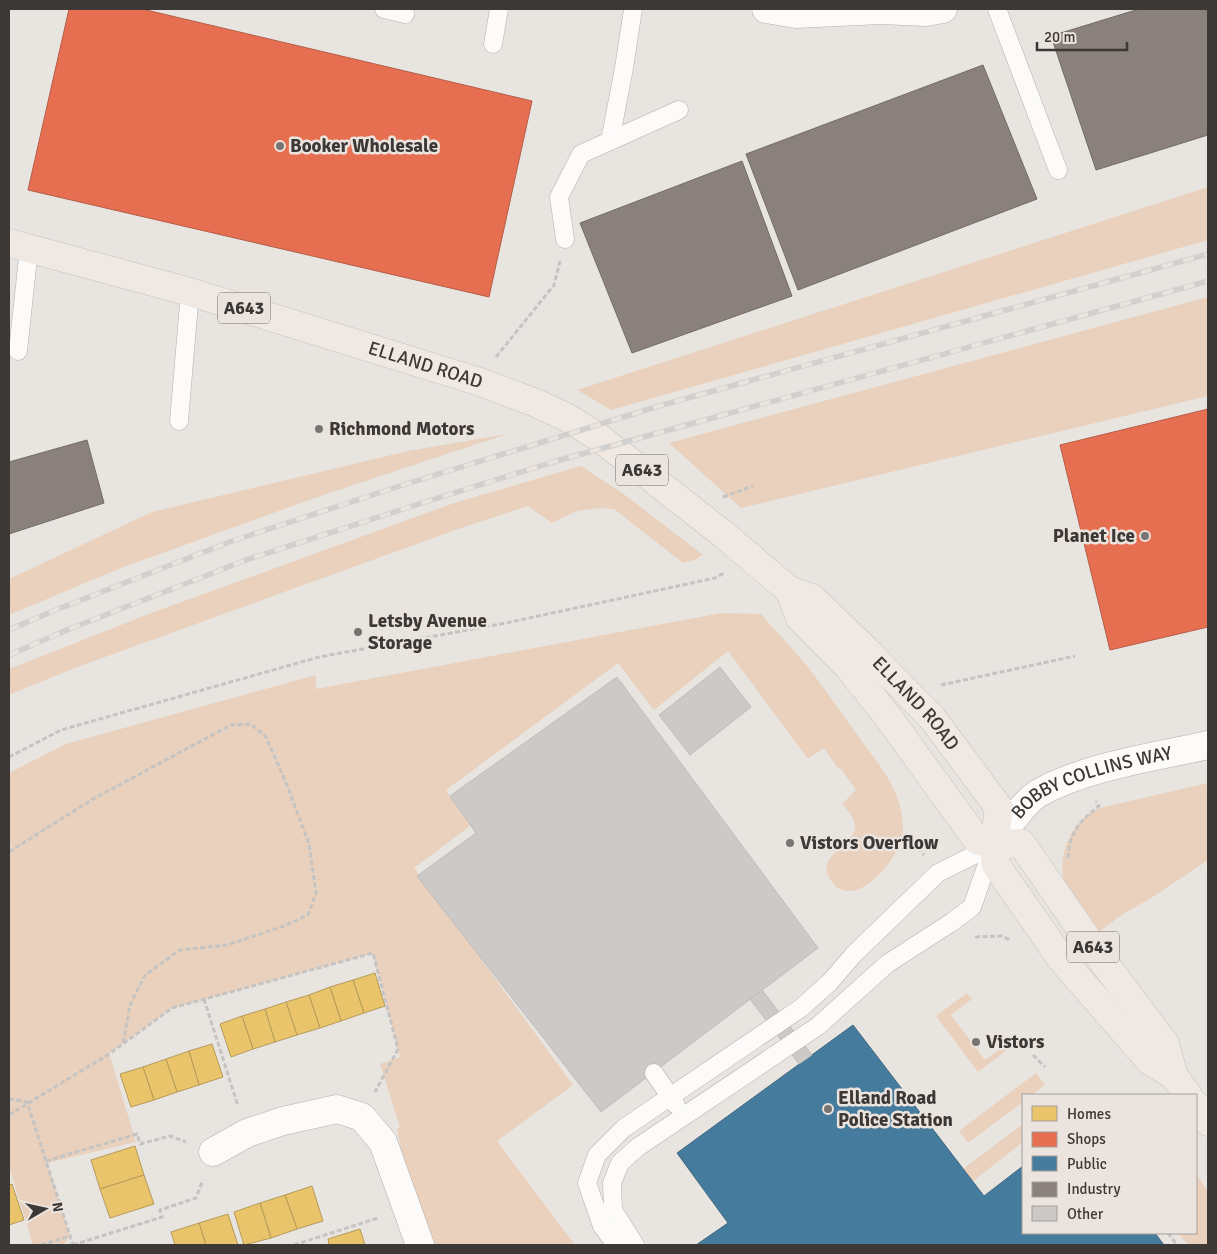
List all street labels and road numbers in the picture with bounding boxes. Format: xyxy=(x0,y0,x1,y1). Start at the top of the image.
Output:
road number: A643 xyxy=(218,292,270,324)
street label: ELLAND ROAD xyxy=(365,336,486,394)
road number: A643 xyxy=(616,454,668,486)
street label: ELLAND ROAD xyxy=(867,652,964,755)
street label: BOBBY COLLINS WAY xyxy=(1006,741,1174,824)
road number: A643 xyxy=(1067,932,1119,962)

